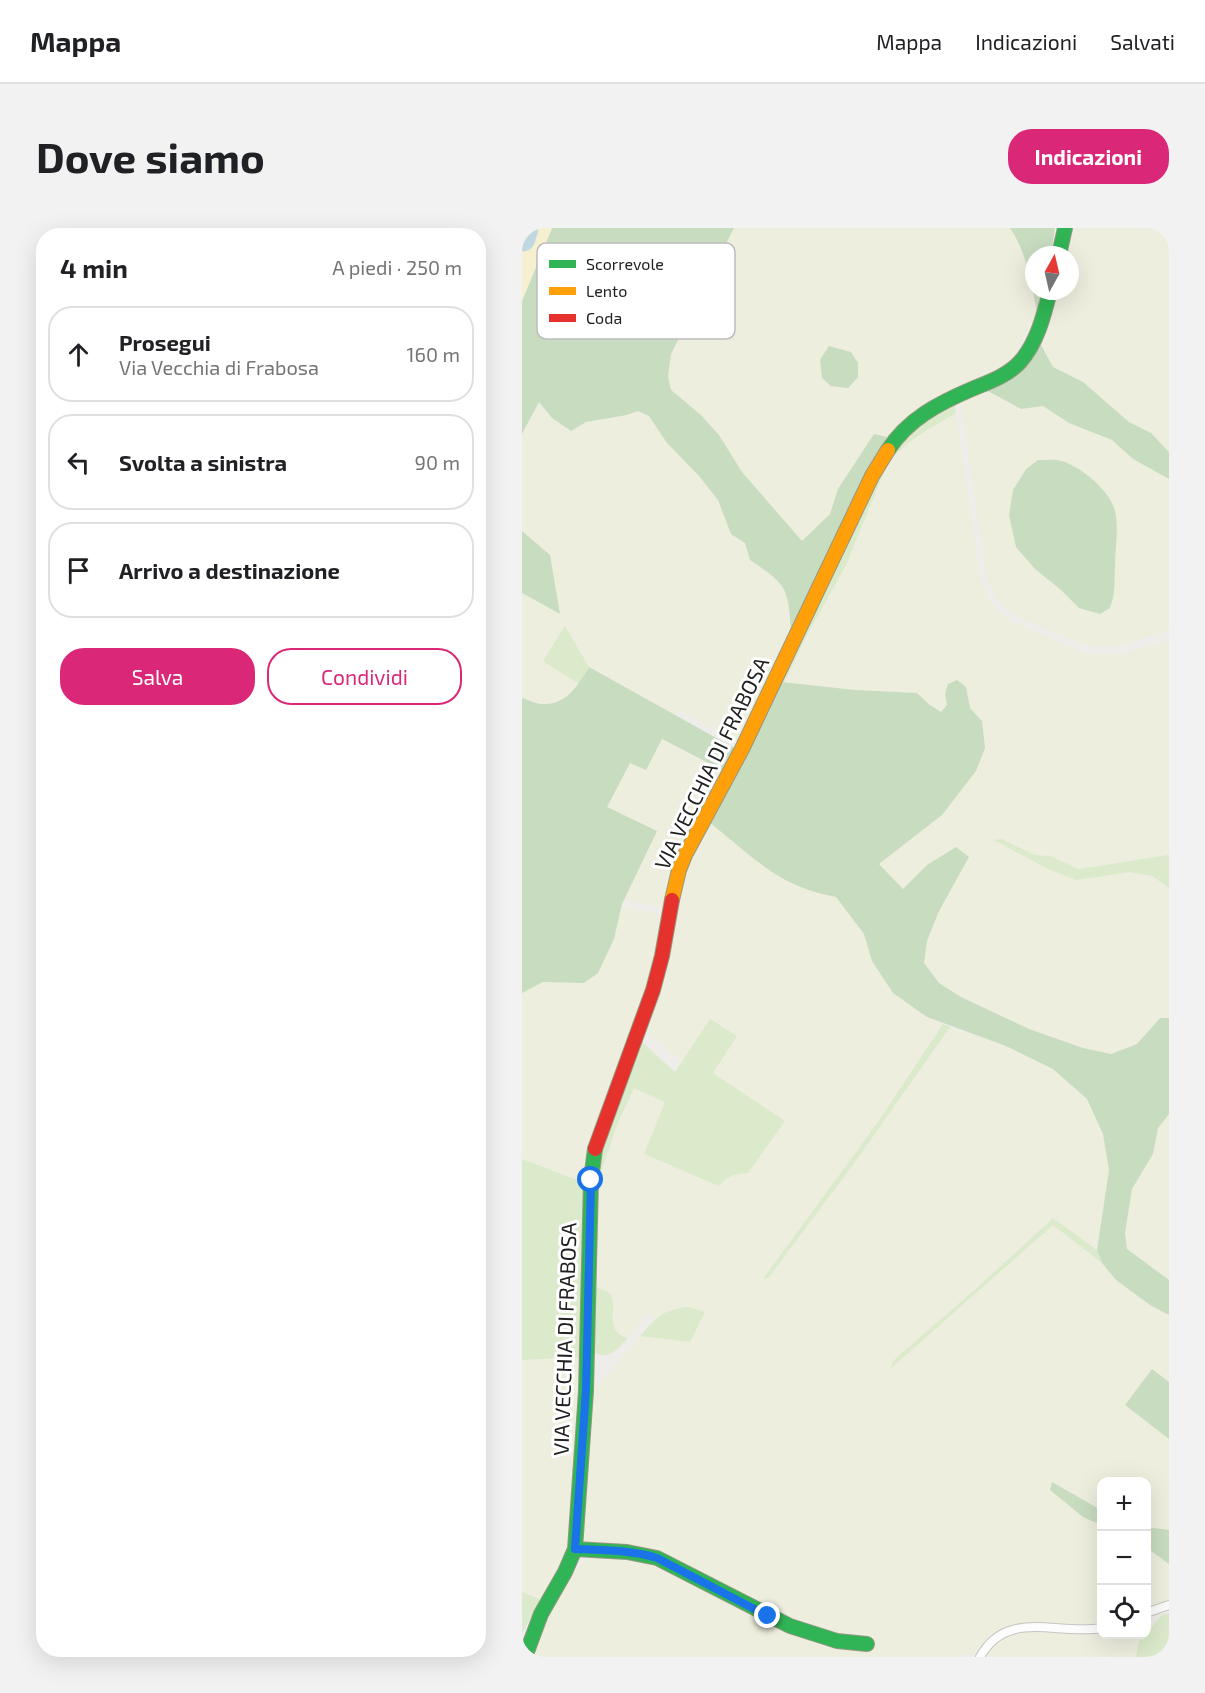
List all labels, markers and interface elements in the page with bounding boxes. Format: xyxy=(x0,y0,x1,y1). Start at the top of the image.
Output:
text: Mappa xyxy=(30,24,121,58)
text: Mappa xyxy=(876,29,942,54)
text: Indicazioni xyxy=(975,29,1077,54)
text: Salvati xyxy=(1110,29,1175,54)
button: Indicazioni xyxy=(1008,129,1169,184)
text: Dove siamo xyxy=(36,131,265,181)
legend xyxy=(537,243,735,339)
north arrow xyxy=(1025,246,1079,300)
text: 4 min xyxy=(60,252,128,283)
text: Scorrevole xyxy=(586,254,664,273)
text: A piedi · 250 m xyxy=(332,255,462,279)
text: Lento xyxy=(586,281,627,300)
text: Coda xyxy=(586,308,622,327)
text: Prosegui xyxy=(119,329,211,355)
icon: ahead xyxy=(62,338,95,371)
text: 160 m xyxy=(407,342,460,366)
text: Via Vecchia di Frabosa xyxy=(119,355,319,379)
icon: left xyxy=(62,446,95,479)
text: Svolta a sinistra xyxy=(119,449,287,475)
text: 90 m xyxy=(415,450,460,474)
icon: arrive xyxy=(62,554,95,587)
text: Arrivo a destinazione xyxy=(119,557,340,583)
button: Salva xyxy=(60,648,255,705)
button: Condividi xyxy=(267,648,462,705)
street label: VIA VECCHIA DI FRABOSA xyxy=(649,653,773,873)
route start xyxy=(577,1166,603,1192)
street label: VIA VECCHIA DI FRABOSA xyxy=(547,1222,581,1456)
map controls xyxy=(1097,1477,1151,1639)
button: + xyxy=(1097,1477,1151,1531)
button: − xyxy=(1097,1531,1151,1585)
button: locate xyxy=(1097,1585,1151,1639)
route end xyxy=(754,1602,780,1628)

